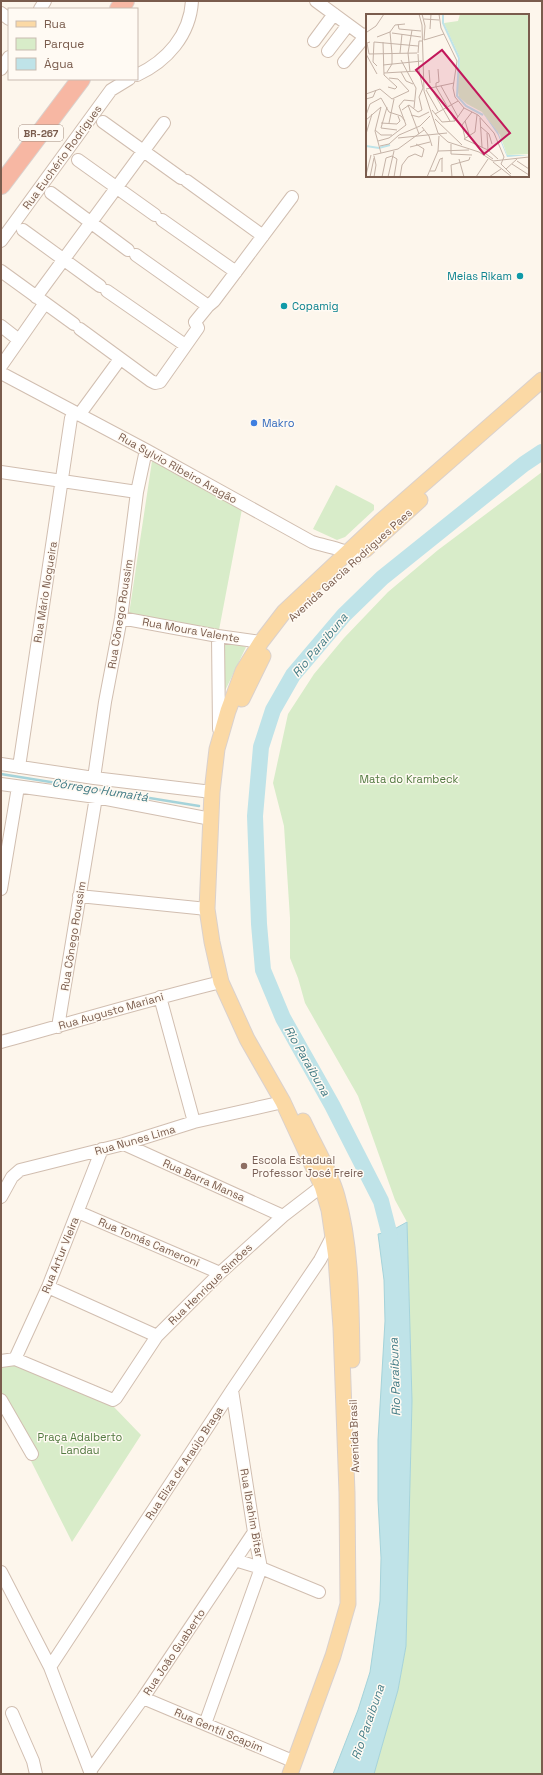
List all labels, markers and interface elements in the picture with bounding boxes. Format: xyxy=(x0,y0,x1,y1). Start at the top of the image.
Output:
legend xyxy=(8,8,138,80)
inset map xyxy=(366,14,529,177)
text: Rua xyxy=(44,16,66,32)
text: Parque xyxy=(44,36,84,52)
text: Água xyxy=(44,56,74,72)
street label: Rua Euchério Rodrigues xyxy=(19,102,105,212)
road number: BR-267 xyxy=(19,125,63,141)
place label: Meias Rikam xyxy=(447,269,512,283)
marker: Meias Rikam xyxy=(515,271,525,281)
place label: Copamig xyxy=(292,299,339,313)
marker: Copamig xyxy=(279,301,289,311)
place label: Makro xyxy=(262,416,295,430)
marker: Makro xyxy=(249,418,259,428)
street label: Rua Sylvio Ribeiro Aragão xyxy=(116,429,240,507)
street label: Avenida Garcia Rodrigues Paes xyxy=(285,505,415,624)
street label: Rua Mário Nogueira xyxy=(30,540,60,644)
street label: Rua Cônego Roussim xyxy=(104,558,136,670)
water label: Rio Paraibuna xyxy=(289,610,351,680)
street label: Rua Moura Valente xyxy=(141,615,241,645)
park label: Mata do Krambeck xyxy=(360,772,459,786)
water label: Córrego Humaitá xyxy=(51,775,149,806)
street label: Rua Cônego Roussim xyxy=(57,880,89,992)
street label: Rua Augusto Mariani xyxy=(57,989,165,1033)
water label: Rio Paraibuna xyxy=(280,1023,334,1099)
street label: Rua Nunes Lima xyxy=(93,1122,178,1158)
place label: Escola Estadual Professor José Freire xyxy=(252,1153,363,1180)
street label: Rua Barra Mansa xyxy=(161,1156,248,1205)
marker: Escola Estadual Professor José Freire xyxy=(239,1161,249,1171)
street label: Rua Artur Vieira xyxy=(38,1214,82,1295)
street label: Rua Tomás Cameroni xyxy=(96,1214,202,1270)
street label: Rua Henrique Simões xyxy=(165,1240,255,1328)
water label: Rio Paraibuna xyxy=(386,1337,404,1416)
street label: Avenida Brasil xyxy=(346,1399,362,1473)
street label: Rua Eliza de Araújo Braga xyxy=(142,1403,226,1522)
park label: Praça Adalberto Landau xyxy=(38,1430,123,1457)
street label: Rua Ibrahim Bitar xyxy=(237,1467,267,1559)
street label: Rua João Guaberto xyxy=(140,1606,208,1698)
water label: Rio Paraibuna xyxy=(348,1682,388,1762)
street label: Rua Gentil Scapim xyxy=(172,1705,266,1755)

